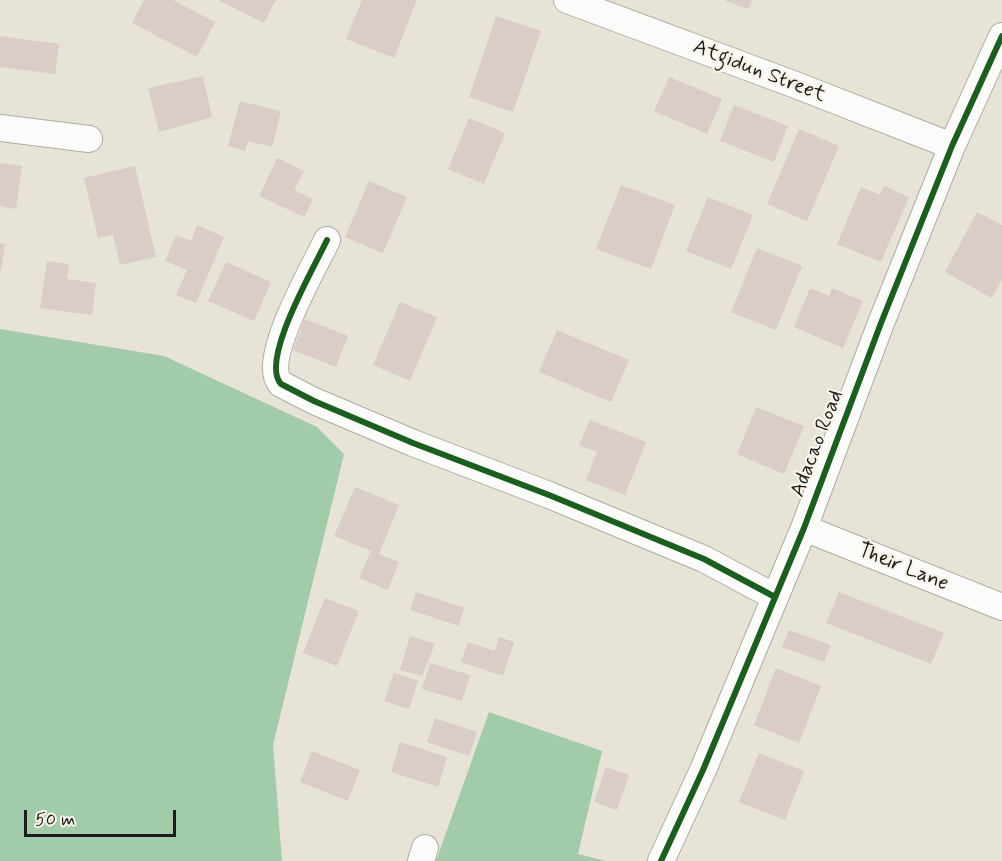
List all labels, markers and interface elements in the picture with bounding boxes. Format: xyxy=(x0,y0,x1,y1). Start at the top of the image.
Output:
street label: Atgidun Street xyxy=(689,35,829,109)
street label: Adacao Road xyxy=(786,387,850,501)
street label: Their Lane xyxy=(854,538,952,598)
scale bar xyxy=(27,798,178,836)
text: 50 m xyxy=(35,808,75,832)

